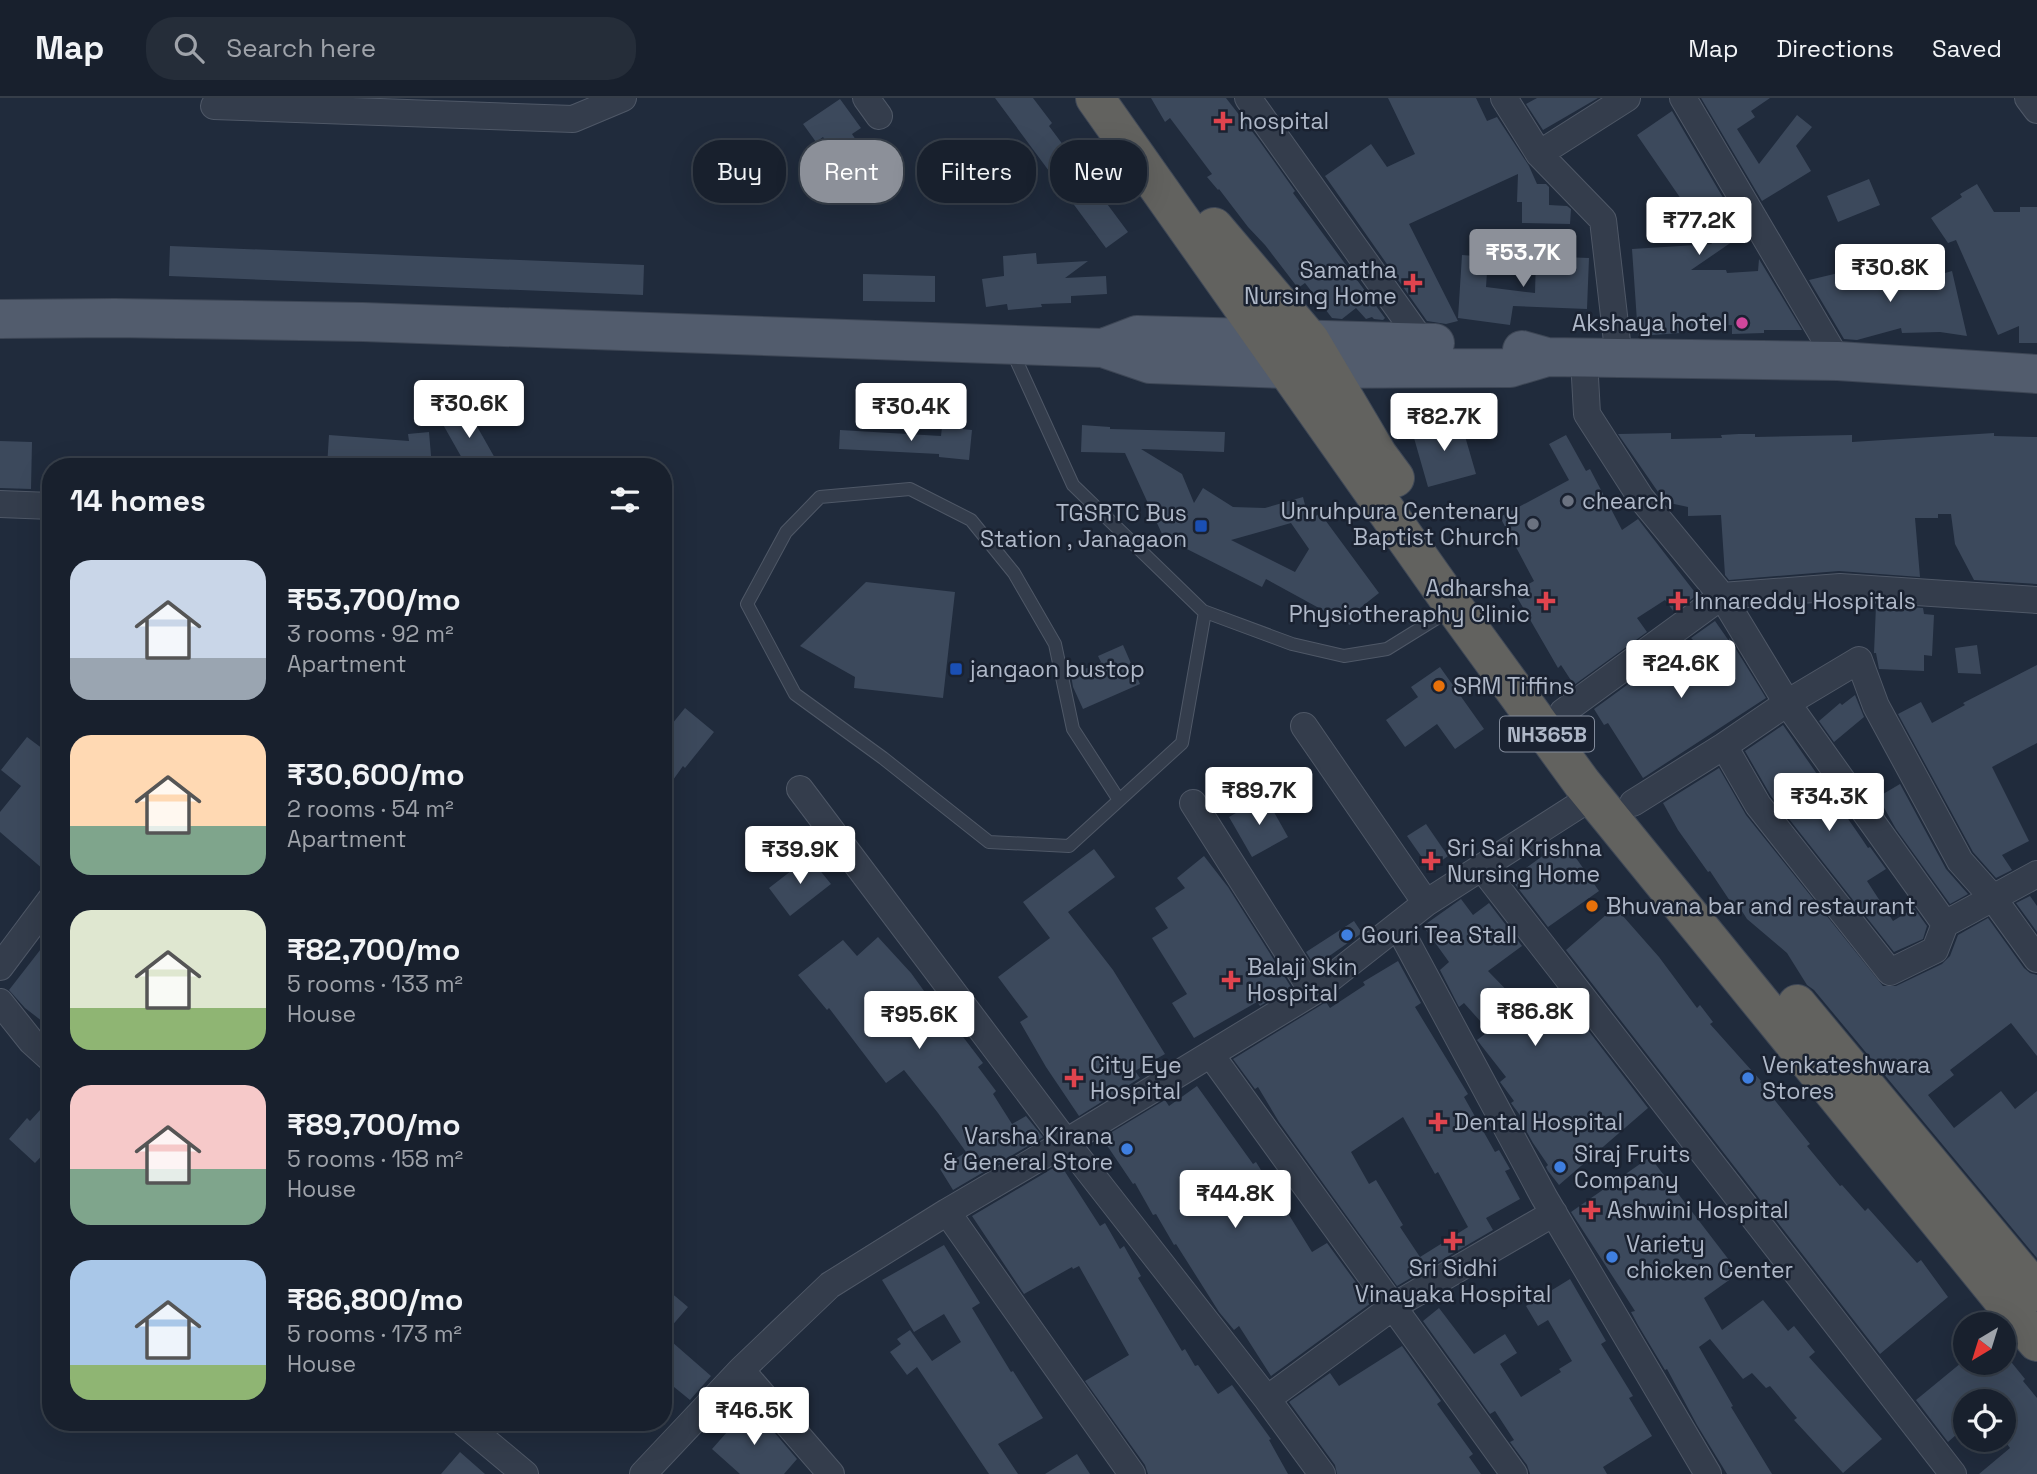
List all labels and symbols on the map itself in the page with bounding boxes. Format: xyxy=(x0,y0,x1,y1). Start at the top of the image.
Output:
place label: hospital xyxy=(1239,106,1329,136)
marker: hospital xyxy=(1213,111,1233,131)
pin: ₹77.2K xyxy=(1642,198,1756,257)
pin: ₹53.7K xyxy=(1466,230,1580,289)
pin: ₹30.8K xyxy=(1833,244,1947,304)
place label: Samatha Nursing Home xyxy=(1244,255,1397,311)
marker: Samatha Nursing Home xyxy=(1403,273,1423,293)
place label: Akshaya hotel xyxy=(1572,308,1728,338)
marker: Akshaya hotel xyxy=(1734,315,1750,331)
pin: ₹30.6K xyxy=(412,380,526,440)
pin: ₹30.4K xyxy=(854,384,968,443)
pin: ₹82.7K xyxy=(1387,394,1501,453)
place label: chearch xyxy=(1582,486,1673,516)
marker: chearch xyxy=(1560,493,1576,509)
place label: Unruhpura Centenary Baptist Church xyxy=(1280,496,1519,552)
place label: TGSRTC Bus Station , Janagaon xyxy=(980,498,1187,554)
marker: Unruhpura Centenary Baptist Church xyxy=(1525,516,1541,532)
marker: TGSRTC Bus Station , Janagaon xyxy=(1193,518,1209,534)
place label: Adharsha Physiotheraphy Clinic xyxy=(1289,573,1530,629)
place label: Innareddy Hospitals xyxy=(1694,586,1916,616)
marker: Adharsha Physiotheraphy Clinic xyxy=(1536,591,1556,611)
marker: Innareddy Hospitals xyxy=(1668,591,1688,611)
pin: ₹24.6K xyxy=(1624,640,1738,700)
place label: jangaon bustop xyxy=(969,654,1145,684)
marker: jangaon bustop xyxy=(948,661,964,677)
place label: SRM Tiffins xyxy=(1453,671,1575,701)
marker: SRM Tiffins xyxy=(1431,678,1447,694)
road number: NH365B xyxy=(1500,716,1594,752)
pin: ₹89.7K xyxy=(1202,768,1316,827)
pin: ₹34.3K xyxy=(1772,774,1886,833)
pin: ₹39.9K xyxy=(743,826,857,886)
place label: Sri Sai Krishna Nursing Home xyxy=(1447,833,1602,889)
marker: Sri Sai Krishna Nursing Home xyxy=(1421,851,1441,871)
place label: Bhuvana bar and restaurant xyxy=(1606,891,1915,921)
marker: Bhuvana bar and restaurant xyxy=(1584,898,1600,914)
place label: Gouri Tea Stall xyxy=(1361,920,1517,950)
marker: Gouri Tea Stall xyxy=(1339,927,1355,943)
place label: Balaji Skin Hospital xyxy=(1247,952,1358,1008)
marker: Balaji Skin Hospital xyxy=(1221,970,1241,990)
pin: ₹86.8K xyxy=(1478,988,1592,1048)
pin: ₹95.6K xyxy=(862,992,976,1051)
place label: City Eye Hospital xyxy=(1090,1050,1182,1106)
place label: Venkateshwara Stores xyxy=(1762,1050,1931,1106)
marker: City Eye Hospital xyxy=(1064,1068,1084,1088)
marker: Venkateshwara Stores xyxy=(1740,1070,1756,1086)
place label: Dental Hospital xyxy=(1454,1107,1623,1137)
marker: Dental Hospital xyxy=(1428,1112,1448,1132)
place label: Varsha Kirana & General Store xyxy=(943,1121,1113,1177)
place label: Siraj Fruits Company xyxy=(1574,1139,1690,1195)
marker: Varsha Kirana & General Store xyxy=(1119,1141,1135,1157)
marker: Siraj Fruits Company xyxy=(1552,1159,1568,1175)
pin: ₹44.8K xyxy=(1178,1170,1292,1230)
place label: Ashwini Hospital xyxy=(1607,1195,1789,1225)
marker: Ashwini Hospital xyxy=(1581,1200,1601,1220)
place label: Variety chicken Center xyxy=(1626,1229,1793,1285)
marker: Sri Sidhi Vinayaka Hospital xyxy=(1443,1231,1463,1251)
marker: Variety chicken Center xyxy=(1604,1249,1620,1265)
place label: Sri Sidhi Vinayaka Hospital xyxy=(1355,1253,1551,1309)
north arrow xyxy=(1953,1312,2016,1376)
pin: ₹46.5K xyxy=(697,1388,811,1447)

